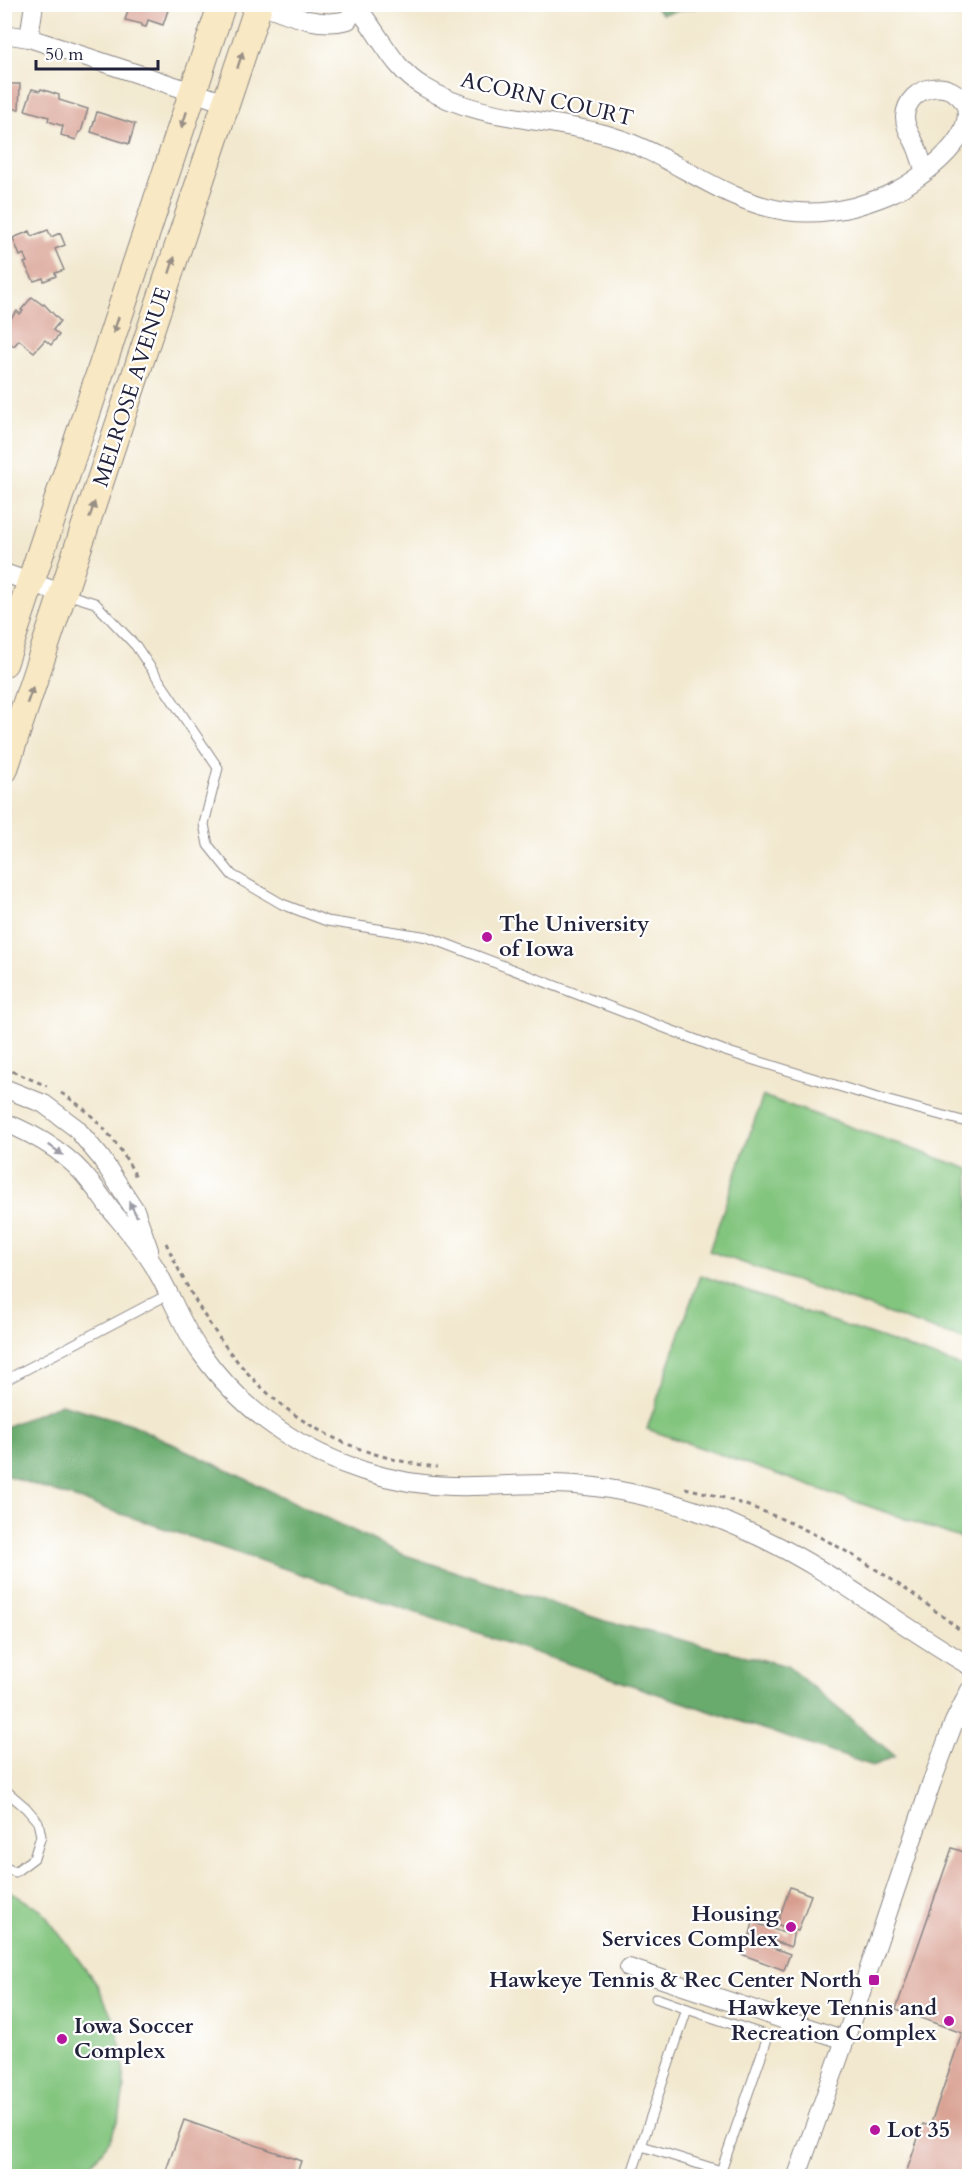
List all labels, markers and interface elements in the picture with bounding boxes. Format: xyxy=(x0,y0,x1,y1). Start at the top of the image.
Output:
scale bar xyxy=(36,33,158,71)
text: 50 m xyxy=(45,42,84,67)
one-way arrow xyxy=(236,51,246,69)
street label: ACORN COURT xyxy=(458,65,636,133)
one-way arrow xyxy=(178,111,188,129)
one-way arrow xyxy=(168,256,178,274)
street label: MELROSE AVENUE xyxy=(86,283,178,491)
one-way arrow xyxy=(111,316,120,334)
one-way arrow xyxy=(87,501,97,519)
one-way arrow xyxy=(26,686,35,704)
place label: The University of Iowa xyxy=(499,909,650,964)
marker: The University of Iowa xyxy=(480,930,494,944)
one-way arrow xyxy=(47,1144,63,1156)
one-way arrow xyxy=(128,1200,138,1217)
place label: Housing Services Complex xyxy=(602,1899,780,1954)
marker: Housing Services Complex xyxy=(784,1920,798,1934)
place label: Hawkeye Tennis & Rec Center North xyxy=(489,1965,862,1995)
marker: Hawkeye Tennis & Rec Center North xyxy=(867,1973,881,1987)
place label: Hawkeye Tennis and Recreation Complex xyxy=(728,1993,937,2048)
place label: Iowa Soccer Complex xyxy=(74,2011,194,2066)
marker: Hawkeye Tennis and Recreation Complex xyxy=(942,2014,956,2028)
marker: Iowa Soccer Complex xyxy=(55,2032,69,2046)
place label: Lot 35 xyxy=(887,2115,950,2145)
marker: Lot 35 xyxy=(868,2123,882,2137)

